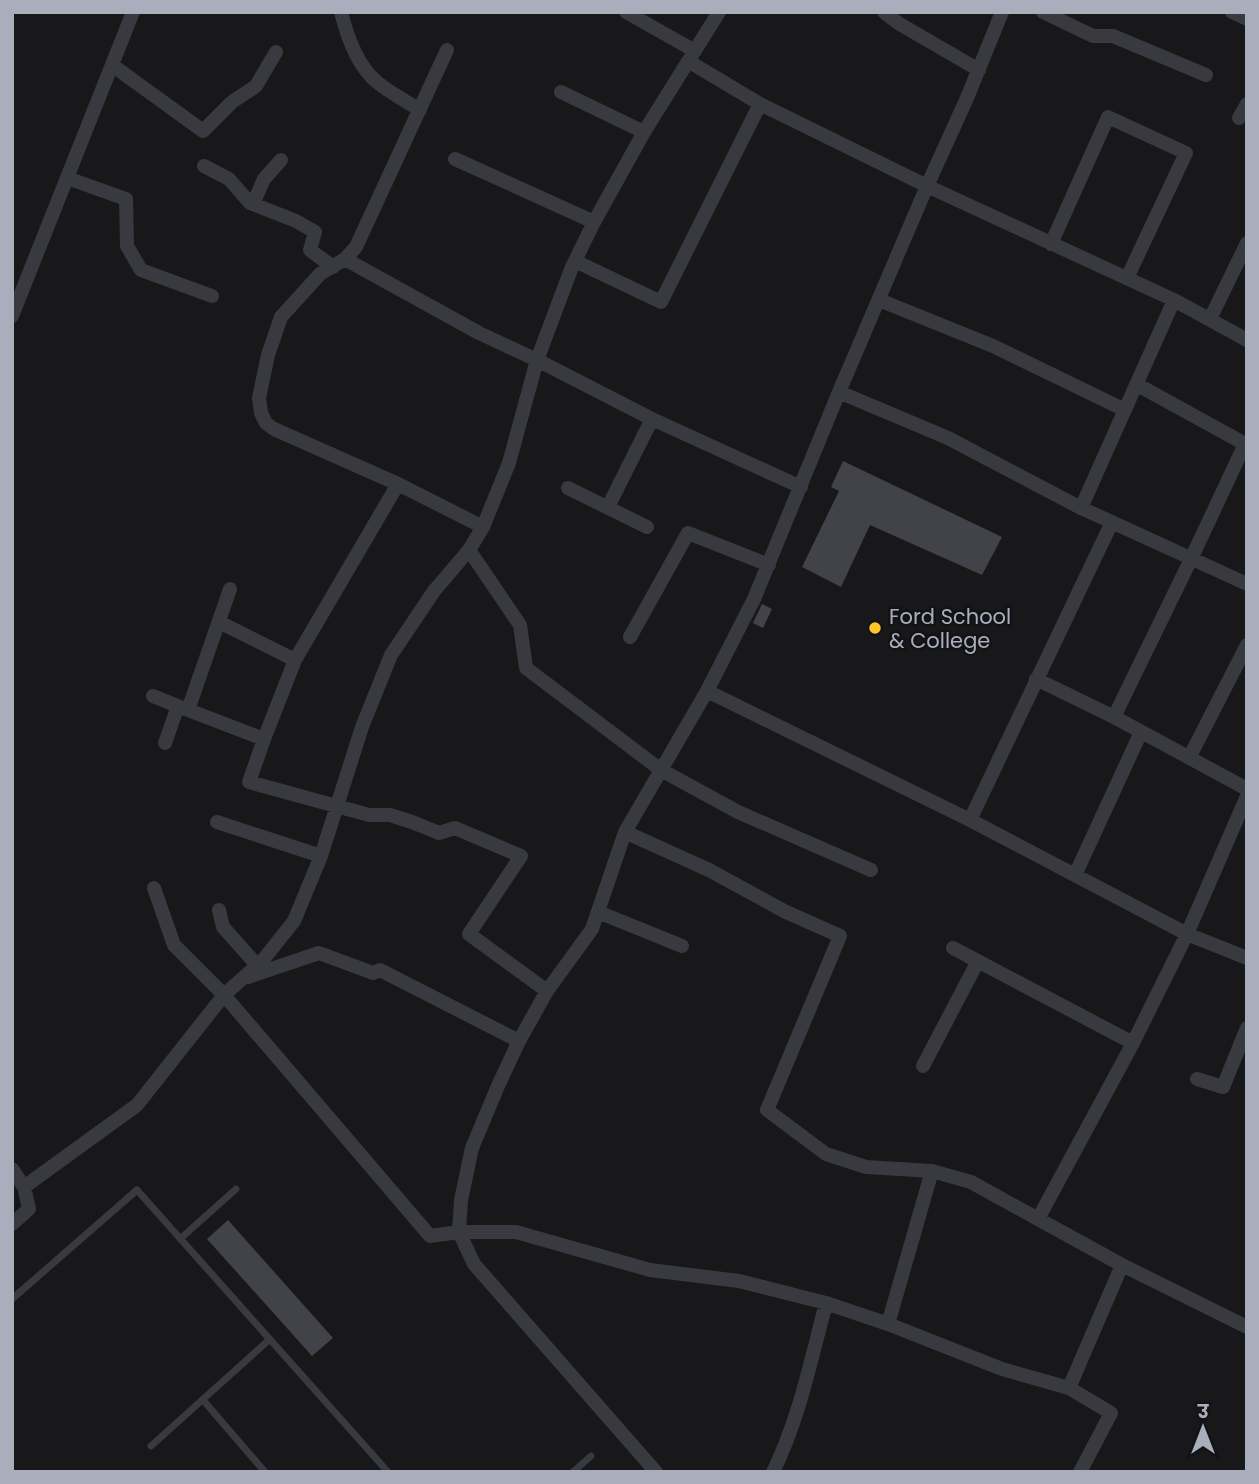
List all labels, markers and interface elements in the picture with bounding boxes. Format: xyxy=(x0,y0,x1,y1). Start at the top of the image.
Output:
place label: Ford School & College xyxy=(889,602,1011,655)
marker: Ford School & College xyxy=(867,620,883,636)
north arrow xyxy=(1168,1393,1238,1463)
text: उ xyxy=(1197,1398,1210,1425)

